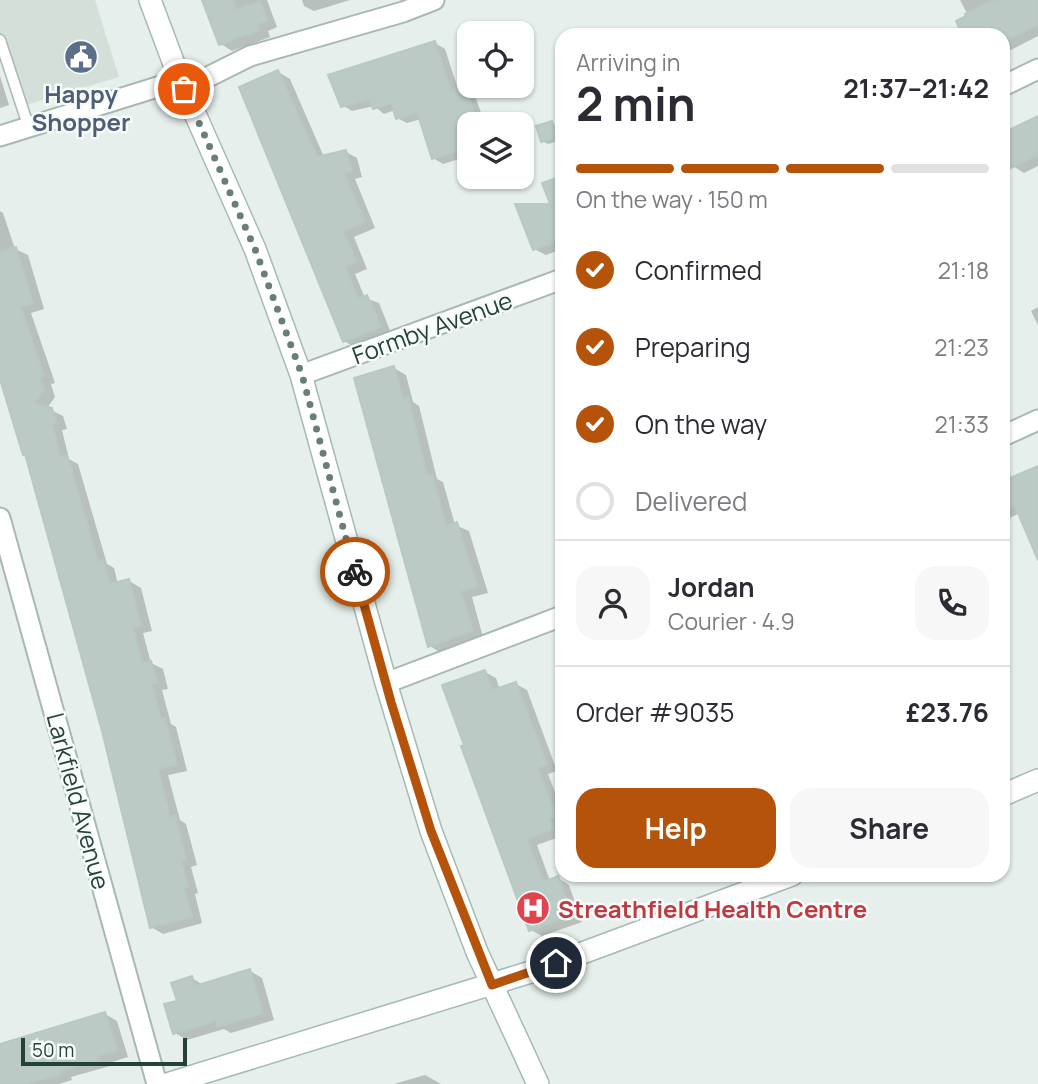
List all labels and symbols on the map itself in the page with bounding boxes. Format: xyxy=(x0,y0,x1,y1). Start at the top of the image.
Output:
public building icon: Happy Shopper xyxy=(62,38,100,76)
pin xyxy=(154,59,214,119)
place label: Happy Shopper xyxy=(31,77,131,138)
street label: Formby Avenue xyxy=(347,283,517,371)
courier xyxy=(320,537,390,607)
street label: Larkfield Avenue xyxy=(40,709,118,893)
hospital icon: Streathfield Health Centre xyxy=(514,889,552,927)
place label: Streathfield Health Centre xyxy=(558,892,867,925)
pin xyxy=(526,933,586,993)
scale bar xyxy=(21,1035,187,1067)

